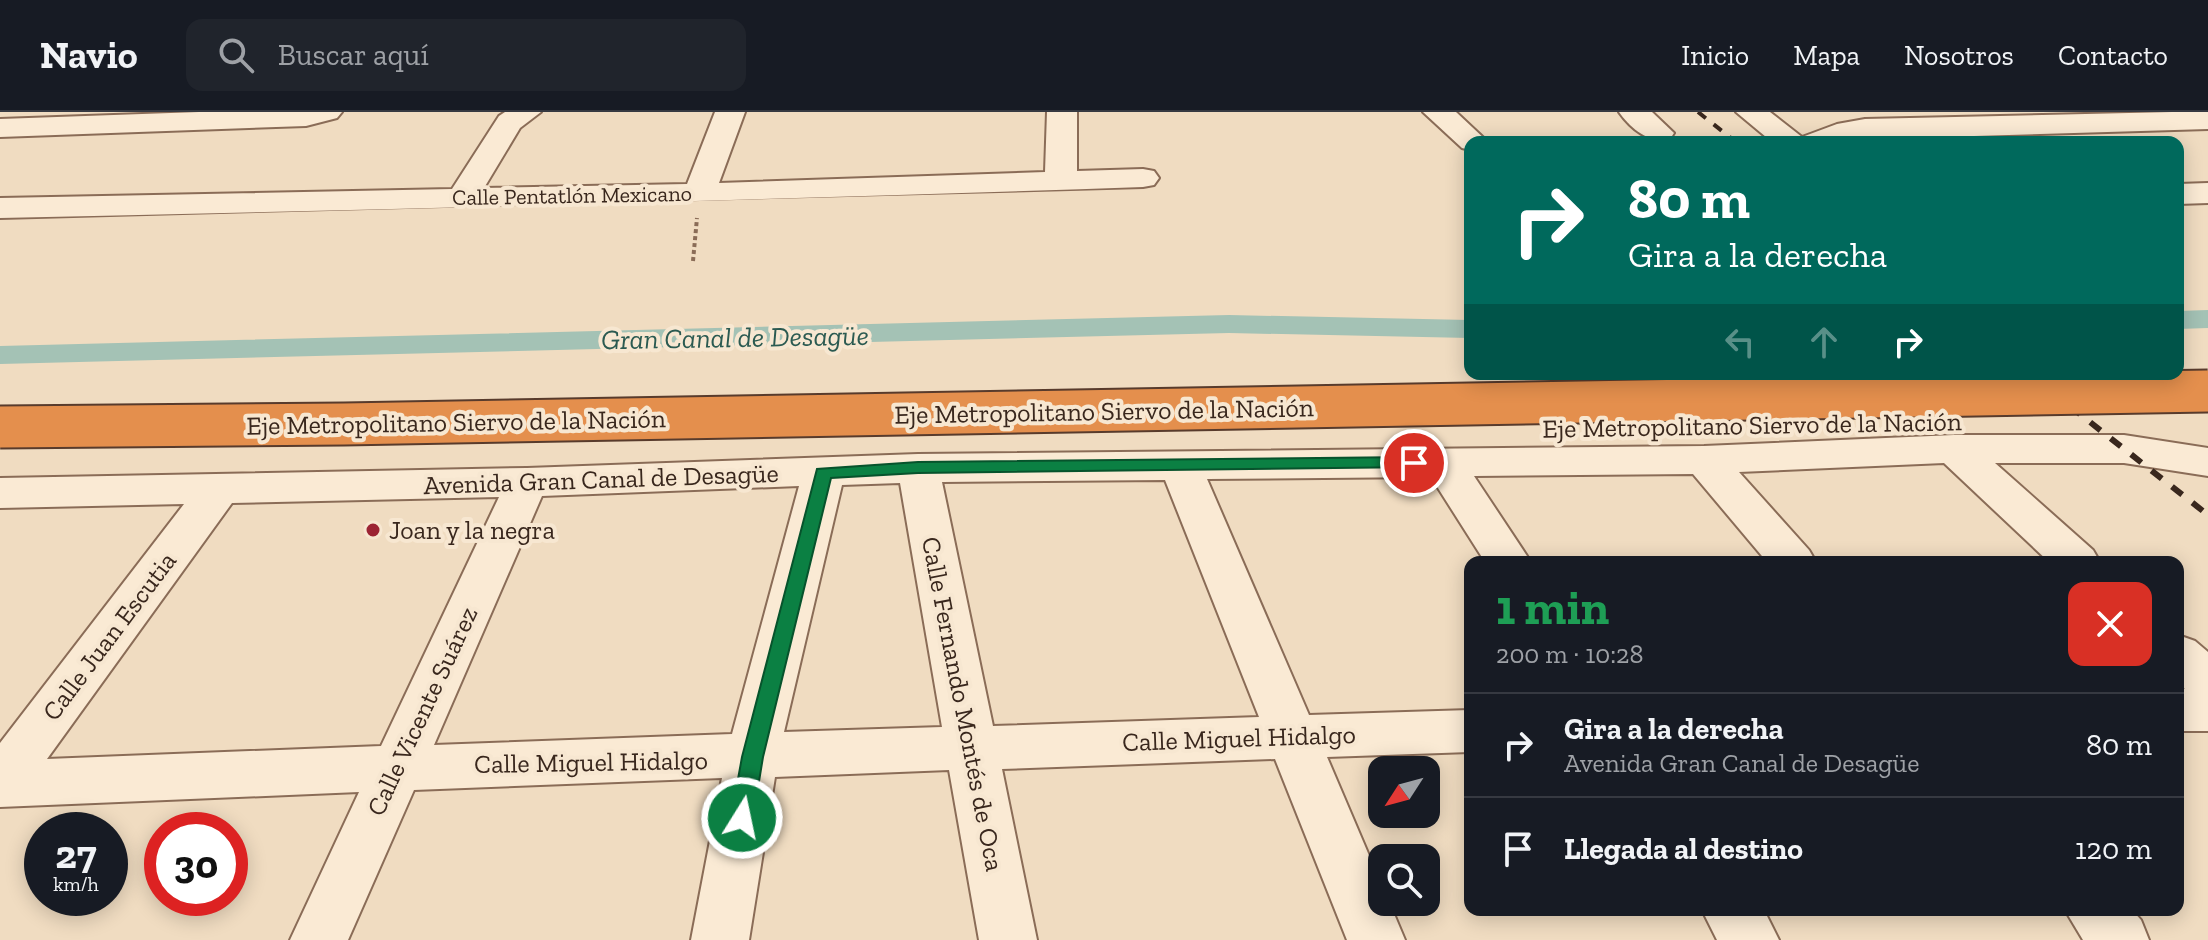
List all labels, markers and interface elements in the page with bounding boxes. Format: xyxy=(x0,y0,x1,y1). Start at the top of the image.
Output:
search box xyxy=(186,19,746,91)
text: Navio xyxy=(40,32,138,78)
icon: search xyxy=(214,33,258,77)
text: Buscar aquí xyxy=(278,37,429,73)
text: Inicio xyxy=(1681,39,1749,72)
text: Mapa xyxy=(1793,39,1860,72)
text: Nosotros xyxy=(1904,39,2014,72)
text: Contacto xyxy=(2058,39,2168,72)
text: 80 m xyxy=(1628,165,1750,232)
icon: right xyxy=(1496,168,1600,272)
street label: Calle Pentatlón Mexicano xyxy=(452,180,692,211)
text: Gira a la derecha xyxy=(1628,233,1887,276)
water label: Gran Canal de Desagüe xyxy=(601,319,869,356)
icon: left xyxy=(1718,320,1762,364)
icon: ahead xyxy=(1802,320,1846,364)
icon: right xyxy=(1886,320,1930,364)
street label: Eje Metropolitano Siervo de la Nación xyxy=(894,391,1314,431)
street label: Eje Metropolitano Siervo de la Nación xyxy=(246,402,666,442)
street label: Eje Metropolitano Siervo de la Nación xyxy=(1542,405,1962,445)
pin xyxy=(1380,429,1448,497)
icon: arrive xyxy=(1392,441,1436,485)
street label: Avenida Gran Canal de Desagüe xyxy=(423,457,779,501)
place label: Joan y la negra xyxy=(389,514,556,546)
marker: Joan y la negra xyxy=(364,521,382,539)
street label: Calle Fernando Montés de Oca xyxy=(915,534,1011,874)
street label: Calle Juan Escutia xyxy=(35,545,183,727)
text: 1 min xyxy=(1496,579,1609,636)
button: close xyxy=(2068,582,2152,666)
street label: Calle Vicente Suárez xyxy=(360,601,484,821)
text: 200 m · 10:28 xyxy=(1496,638,1643,670)
text: Gira a la derecha xyxy=(1564,711,1784,747)
street label: Calle Miguel Hidalgo xyxy=(1122,718,1356,758)
icon: right xyxy=(1496,723,1540,767)
text: 80 m xyxy=(2086,727,2152,763)
street label: Calle Miguel Hidalgo xyxy=(474,744,708,780)
text: Avenida Gran Canal de Desagüe xyxy=(1564,747,1919,779)
north arrow xyxy=(1368,756,1440,828)
map controls xyxy=(1368,756,1440,916)
position arrow xyxy=(700,776,784,860)
speed limit sign: 30 xyxy=(144,812,248,916)
icon: arrive xyxy=(1496,827,1540,871)
text: 27 xyxy=(55,830,97,878)
text: Llegada al destino xyxy=(1564,831,1803,867)
text: 120 m xyxy=(2075,831,2152,867)
button: search xyxy=(1368,844,1440,916)
text: km/h xyxy=(53,872,99,896)

